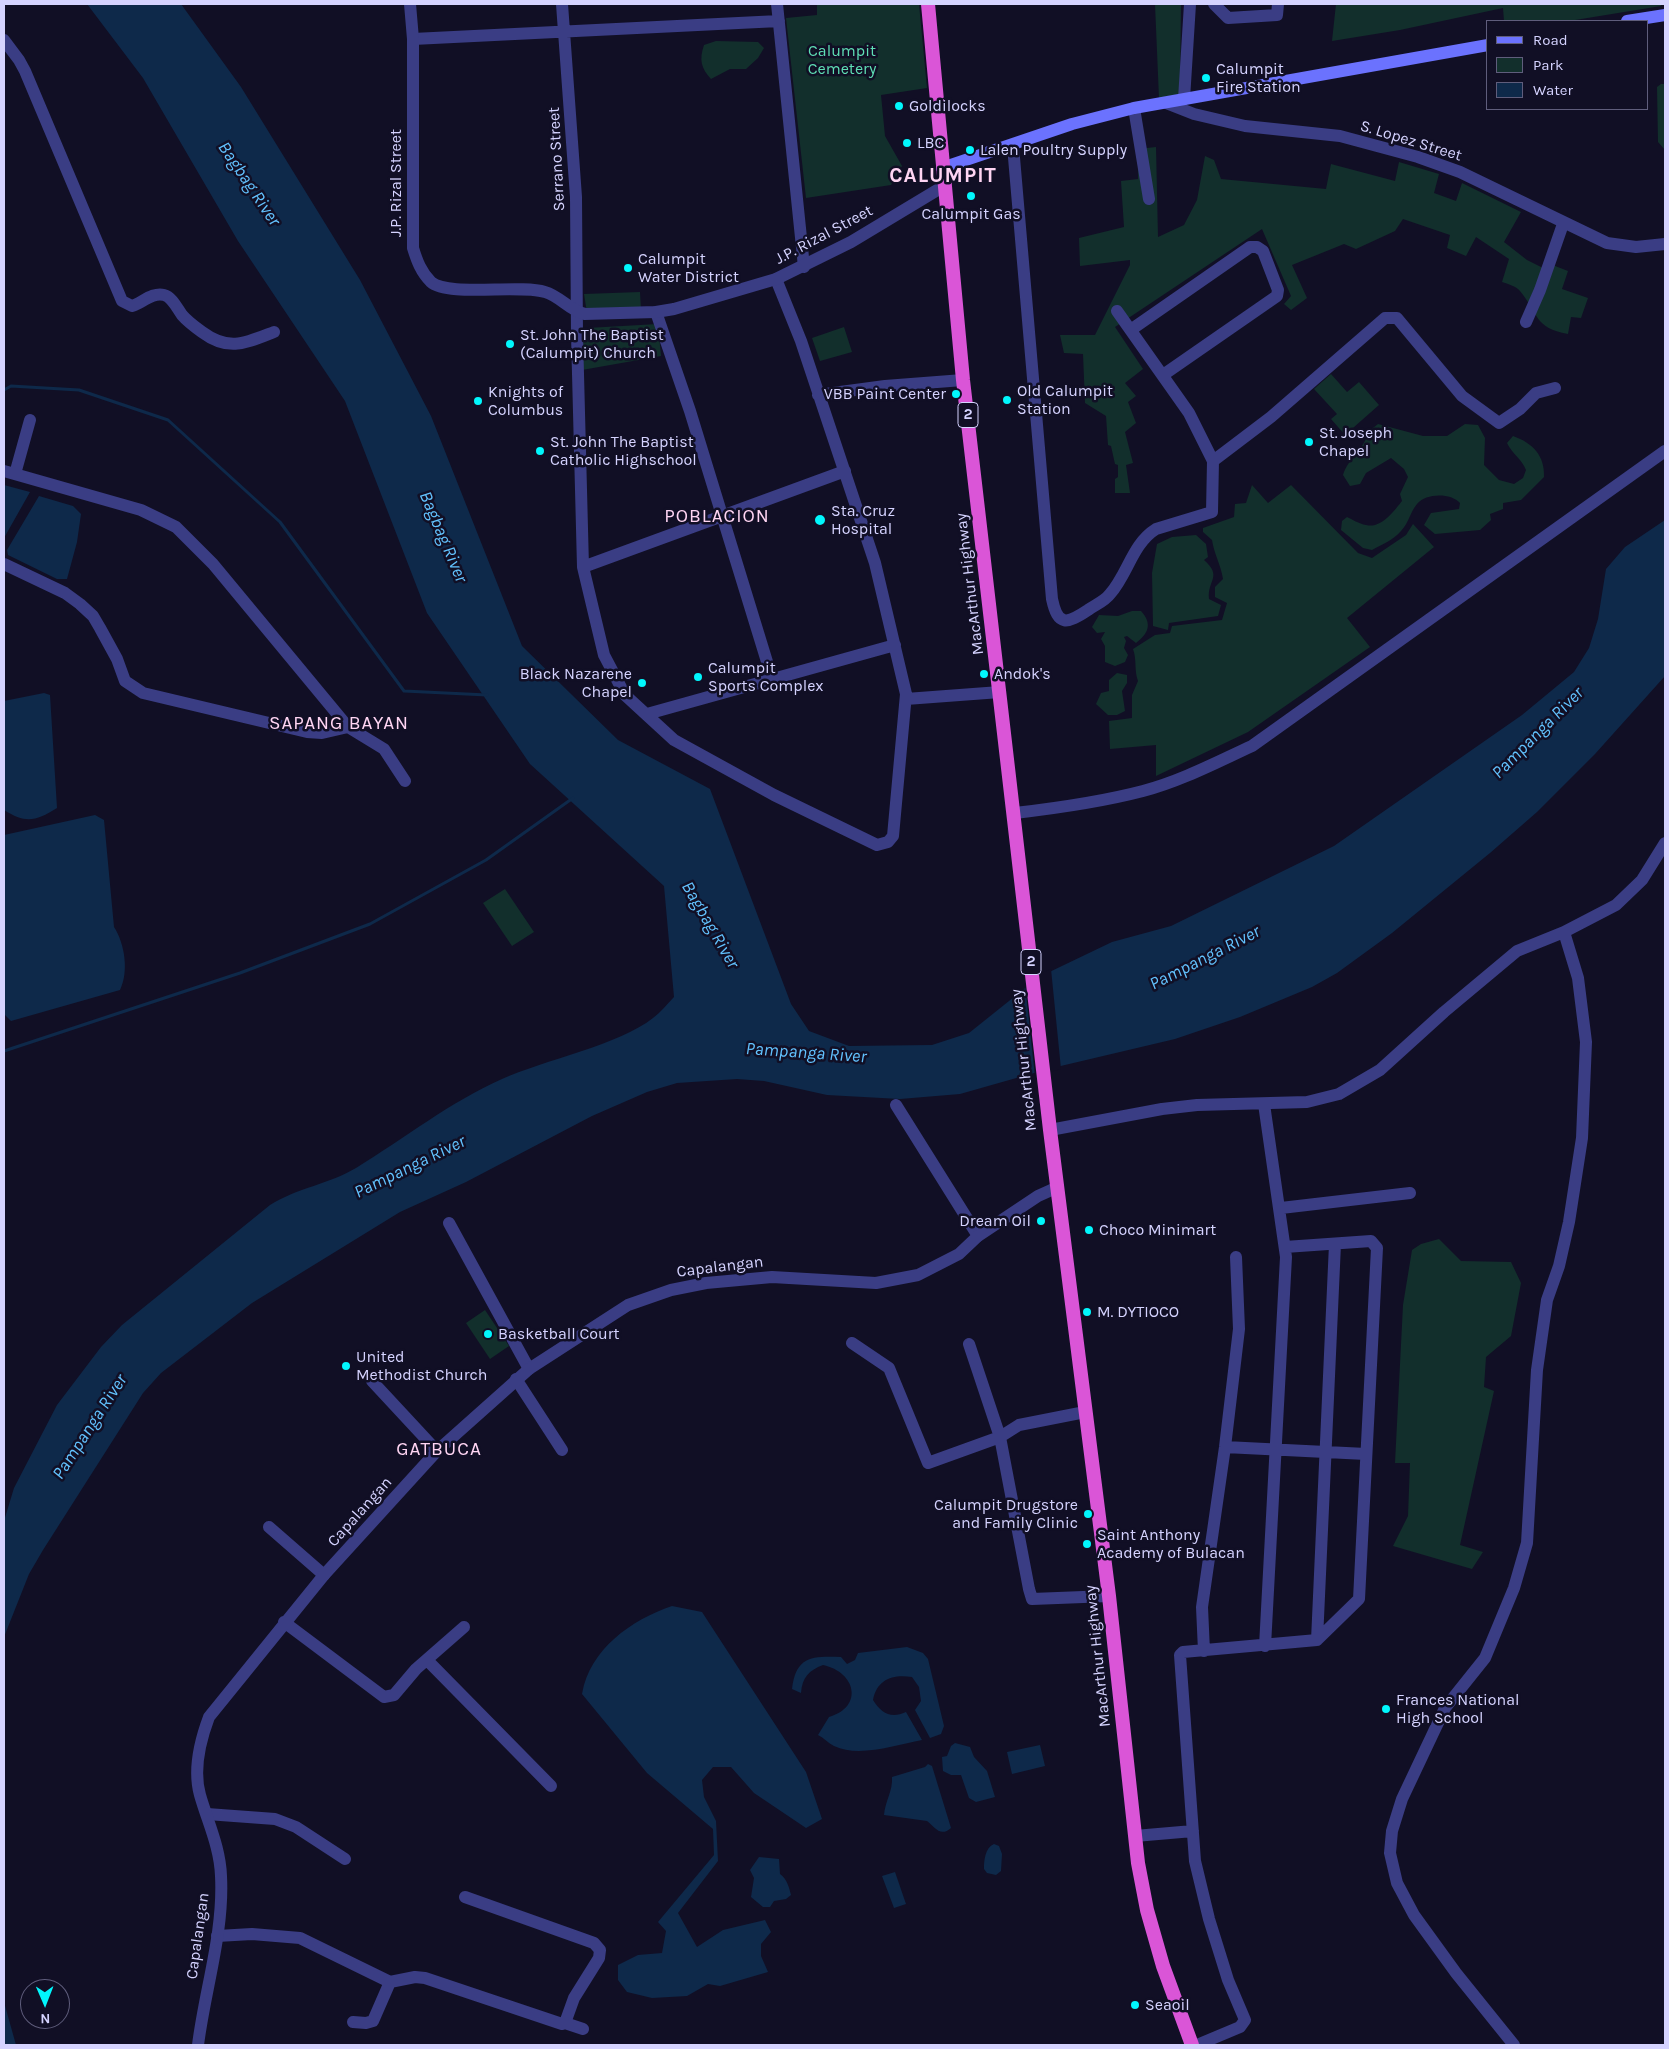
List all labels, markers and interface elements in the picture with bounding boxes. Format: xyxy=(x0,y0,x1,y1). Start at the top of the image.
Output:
legend xyxy=(1486,20,1649,110)
text: Road xyxy=(1533,31,1568,49)
park label: Calumpit Cemetery xyxy=(808,41,876,79)
text: Park xyxy=(1533,56,1563,74)
place label: Calumpit Fire Station xyxy=(1216,59,1301,97)
marker: Calumpit Fire Station xyxy=(1200,72,1212,84)
text: Water xyxy=(1533,81,1573,99)
place label: Goldilocks xyxy=(909,96,986,116)
marker: Goldilocks xyxy=(893,100,905,112)
street label: Serrano Street xyxy=(545,106,569,212)
street label: S. Lopez Street xyxy=(1358,116,1464,166)
street label: J.P. Rizal Street xyxy=(386,129,406,237)
place label: LBC xyxy=(917,133,944,153)
marker: LBC xyxy=(901,137,913,149)
water label: Bagbag River xyxy=(213,138,285,230)
place label: Lalen Poultry Supply xyxy=(980,140,1127,160)
marker: Lalen Poultry Supply xyxy=(964,144,976,156)
district label: CALUMPIT xyxy=(888,163,998,189)
marker: Calumpit Gas xyxy=(965,190,977,202)
street label: J.P. Rizal Street xyxy=(772,201,876,269)
place label: Calumpit Gas xyxy=(921,204,1021,224)
place label: Calumpit Water District xyxy=(638,249,739,287)
marker: Calumpit Water District xyxy=(622,262,634,274)
place label: St. John The Baptist (Calumpit) Church xyxy=(520,325,664,363)
marker: St. John The Baptist (Calumpit) Church xyxy=(504,338,516,350)
place label: Old Calumpit Station xyxy=(1017,381,1113,419)
place label: Knights of Columbus xyxy=(488,382,563,420)
place label: VBB Paint Center xyxy=(824,384,946,404)
marker: VBB Paint Center xyxy=(950,388,962,400)
marker: Old Calumpit Station xyxy=(1001,394,1013,406)
marker: Knights of Columbus xyxy=(472,395,484,407)
road number: 2 xyxy=(958,402,978,428)
place label: St. Joseph Chapel xyxy=(1319,423,1392,461)
place label: St. John The Baptist Catholic Highschool xyxy=(550,432,697,470)
marker: St. Joseph Chapel xyxy=(1303,436,1315,448)
marker: St. John The Baptist Catholic Highschool xyxy=(534,445,546,457)
water label: Bagbag River xyxy=(414,488,472,586)
place label: Sta. Cruz Hospital xyxy=(831,501,895,539)
district label: POBLACION xyxy=(663,506,771,528)
street label: MacArthur Highway xyxy=(952,512,988,656)
marker: Sta. Cruz Hospital xyxy=(813,513,827,527)
place label: Calumpit Sports Complex xyxy=(708,658,824,696)
place label: Black Nazarene Chapel xyxy=(520,664,632,702)
place label: Andok's xyxy=(994,664,1051,684)
marker: Andok's xyxy=(978,668,990,680)
marker: Calumpit Sports Complex xyxy=(692,671,704,683)
marker: Black Nazarene Chapel xyxy=(636,677,648,689)
water label: Pampanga River xyxy=(1488,683,1588,783)
district label: SAPANG BAYAN xyxy=(267,713,411,735)
water label: Bagbag River xyxy=(676,877,744,973)
water label: Pampanga River xyxy=(1146,921,1264,995)
road number: 2 xyxy=(1021,950,1041,974)
street label: MacArthur Highway xyxy=(1007,988,1041,1132)
water label: Pampanga River xyxy=(745,1038,867,1068)
water label: Pampanga River xyxy=(351,1131,469,1203)
place label: Dream Oil xyxy=(959,1211,1031,1231)
marker: Dream Oil xyxy=(1035,1215,1047,1227)
place label: Choco Minimart xyxy=(1099,1220,1216,1240)
marker: Choco Minimart xyxy=(1083,1224,1095,1236)
street label: Capalangan xyxy=(676,1252,764,1282)
place label: M. DYTIOCO xyxy=(1097,1302,1179,1322)
marker: M. DYTIOCO xyxy=(1081,1306,1093,1318)
place label: Basketball Court xyxy=(498,1324,619,1344)
marker: Basketball Court xyxy=(482,1328,494,1340)
place label: United Methodist Church xyxy=(356,1347,488,1385)
marker: United Methodist Church xyxy=(340,1360,352,1372)
water label: Pampanga River xyxy=(48,1370,132,1484)
district label: GATBUCA xyxy=(395,1439,483,1461)
street label: Capalangan xyxy=(324,1473,396,1551)
place label: Calumpit Drugstore and Family Clinic xyxy=(934,1495,1078,1533)
marker: Calumpit Drugstore and Family Clinic xyxy=(1082,1508,1094,1520)
place label: Saint Anthony Academy of Bulacan xyxy=(1097,1525,1245,1563)
marker: Saint Anthony Academy of Bulacan xyxy=(1081,1538,1093,1550)
street label: MacArthur Highway xyxy=(1081,1584,1115,1728)
place label: Frances National High School xyxy=(1396,1690,1520,1728)
marker: Frances National High School xyxy=(1380,1703,1392,1715)
street label: Capalangan xyxy=(182,1891,214,1981)
north arrow xyxy=(20,1979,70,2029)
place label: Seaoil xyxy=(1145,1995,1190,2015)
marker: Seaoil xyxy=(1129,1999,1141,2011)
text: N xyxy=(40,2010,50,2027)

